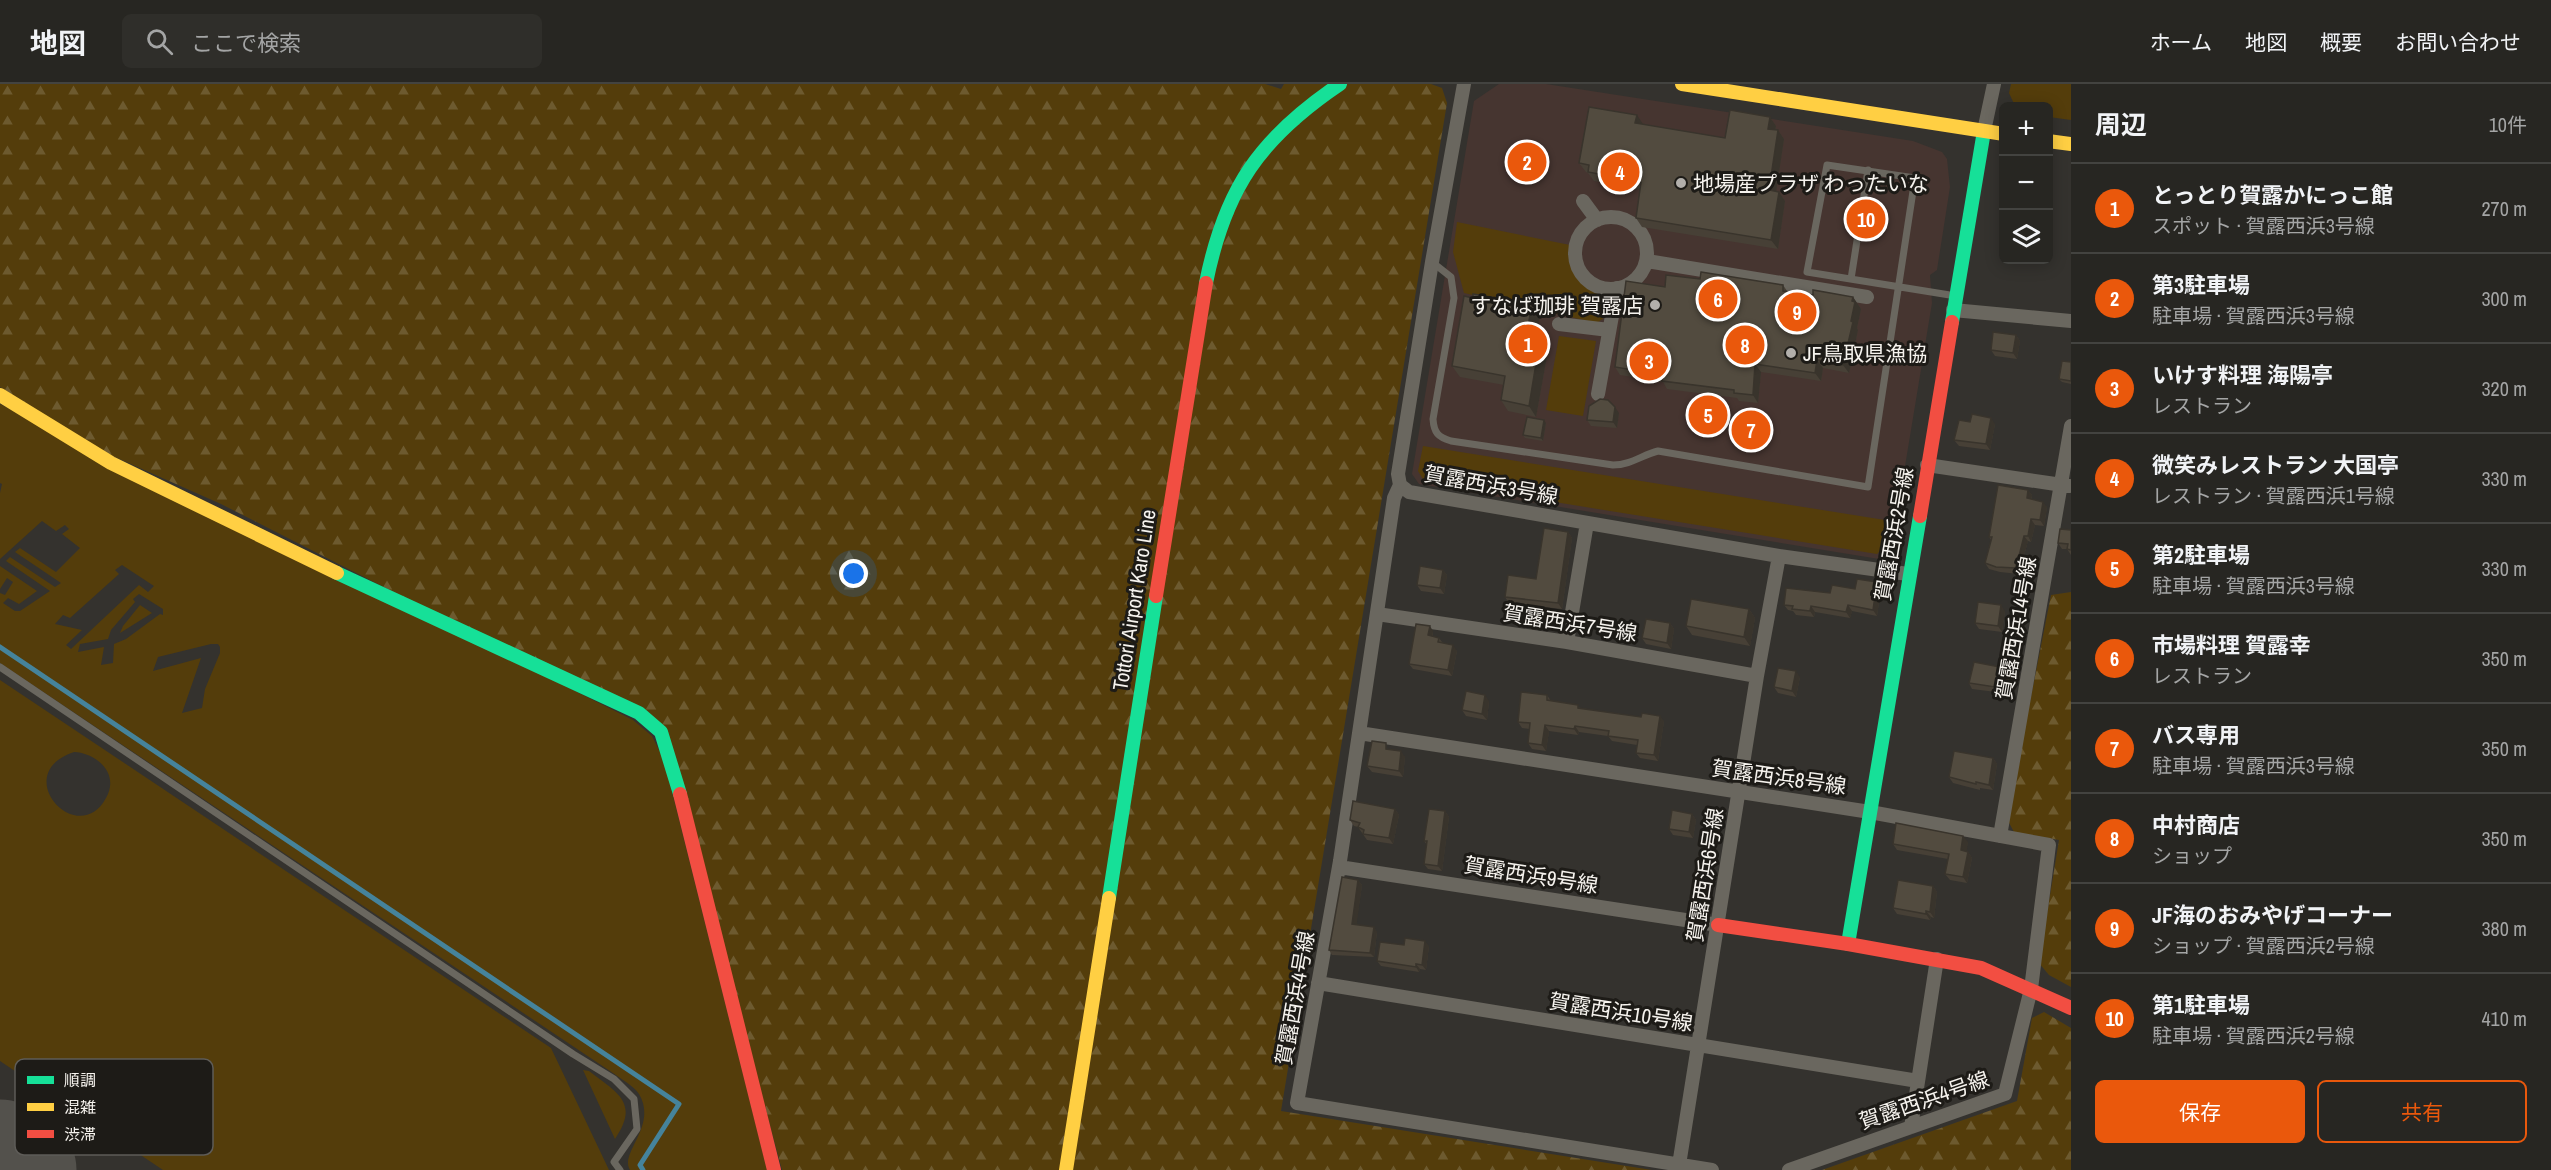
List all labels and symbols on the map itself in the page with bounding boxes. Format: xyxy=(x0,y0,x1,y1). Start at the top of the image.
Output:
pin: 2 xyxy=(1508,140,1546,184)
pin: 4 xyxy=(1600,150,1640,194)
place label: 地場産プラザ わったいな xyxy=(1693,169,1929,198)
marker: 地場産プラザ わったいな xyxy=(1674,176,1688,190)
pin: 10 xyxy=(1846,196,1886,242)
pin: 6 xyxy=(1698,276,1738,322)
pin: 9 xyxy=(1778,290,1816,334)
place label: すなば珈琲 賀露店 xyxy=(1470,291,1643,320)
marker: すなば珈琲 賀露店 xyxy=(1648,298,1662,312)
pin: 1 xyxy=(1508,322,1547,366)
pin: 8 xyxy=(1726,322,1764,368)
pin: 3 xyxy=(1630,338,1668,384)
place label: JF鳥取県漁協 xyxy=(1803,339,1927,368)
marker: JF鳥取県漁協 xyxy=(1784,346,1798,360)
pin: 5 xyxy=(1688,392,1728,438)
pin: 7 xyxy=(1732,408,1770,452)
street label: 賀露西浜3号線 xyxy=(1422,459,1560,511)
street label: 賀露西浜2号線 xyxy=(1868,465,1920,603)
street label: Tottori Airport Karo Line xyxy=(1105,507,1163,693)
street label: 賀露西浜14号線 xyxy=(1989,554,2043,702)
your location xyxy=(839,559,868,588)
street label: 賀露西浜7号線 xyxy=(1501,598,1639,648)
street label: 賀露西浜8号線 xyxy=(1710,753,1848,801)
street label: 賀露西浜6号線 xyxy=(1680,806,1730,944)
street label: 賀露西浜9号線 xyxy=(1462,850,1600,900)
street label: 賀露西浜4号線 xyxy=(1269,929,1321,1067)
street label: 賀露西浜10号線 xyxy=(1547,986,1695,1038)
legend xyxy=(15,1059,213,1155)
street label: 賀露西浜4号線 xyxy=(1855,1064,1993,1136)
text: 順調 xyxy=(64,1069,96,1091)
text: 混雑 xyxy=(64,1096,96,1118)
text: 渋滞 xyxy=(64,1123,96,1145)

